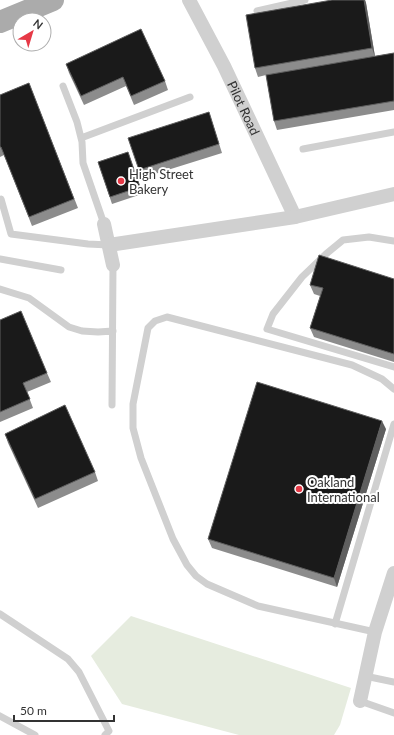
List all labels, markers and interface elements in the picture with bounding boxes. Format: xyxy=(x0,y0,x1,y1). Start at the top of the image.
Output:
north arrow xyxy=(12,12,52,52)
text: N xyxy=(31,16,46,31)
street label: Pilot Road xyxy=(224,78,263,138)
place label: High Street Bakery xyxy=(129,166,194,197)
marker: High Street Bakery xyxy=(116,176,126,186)
place label: Oakland International xyxy=(307,474,380,505)
marker: Oakland International xyxy=(294,484,304,494)
scale bar xyxy=(14,697,114,723)
text: 50 m xyxy=(20,703,47,718)

